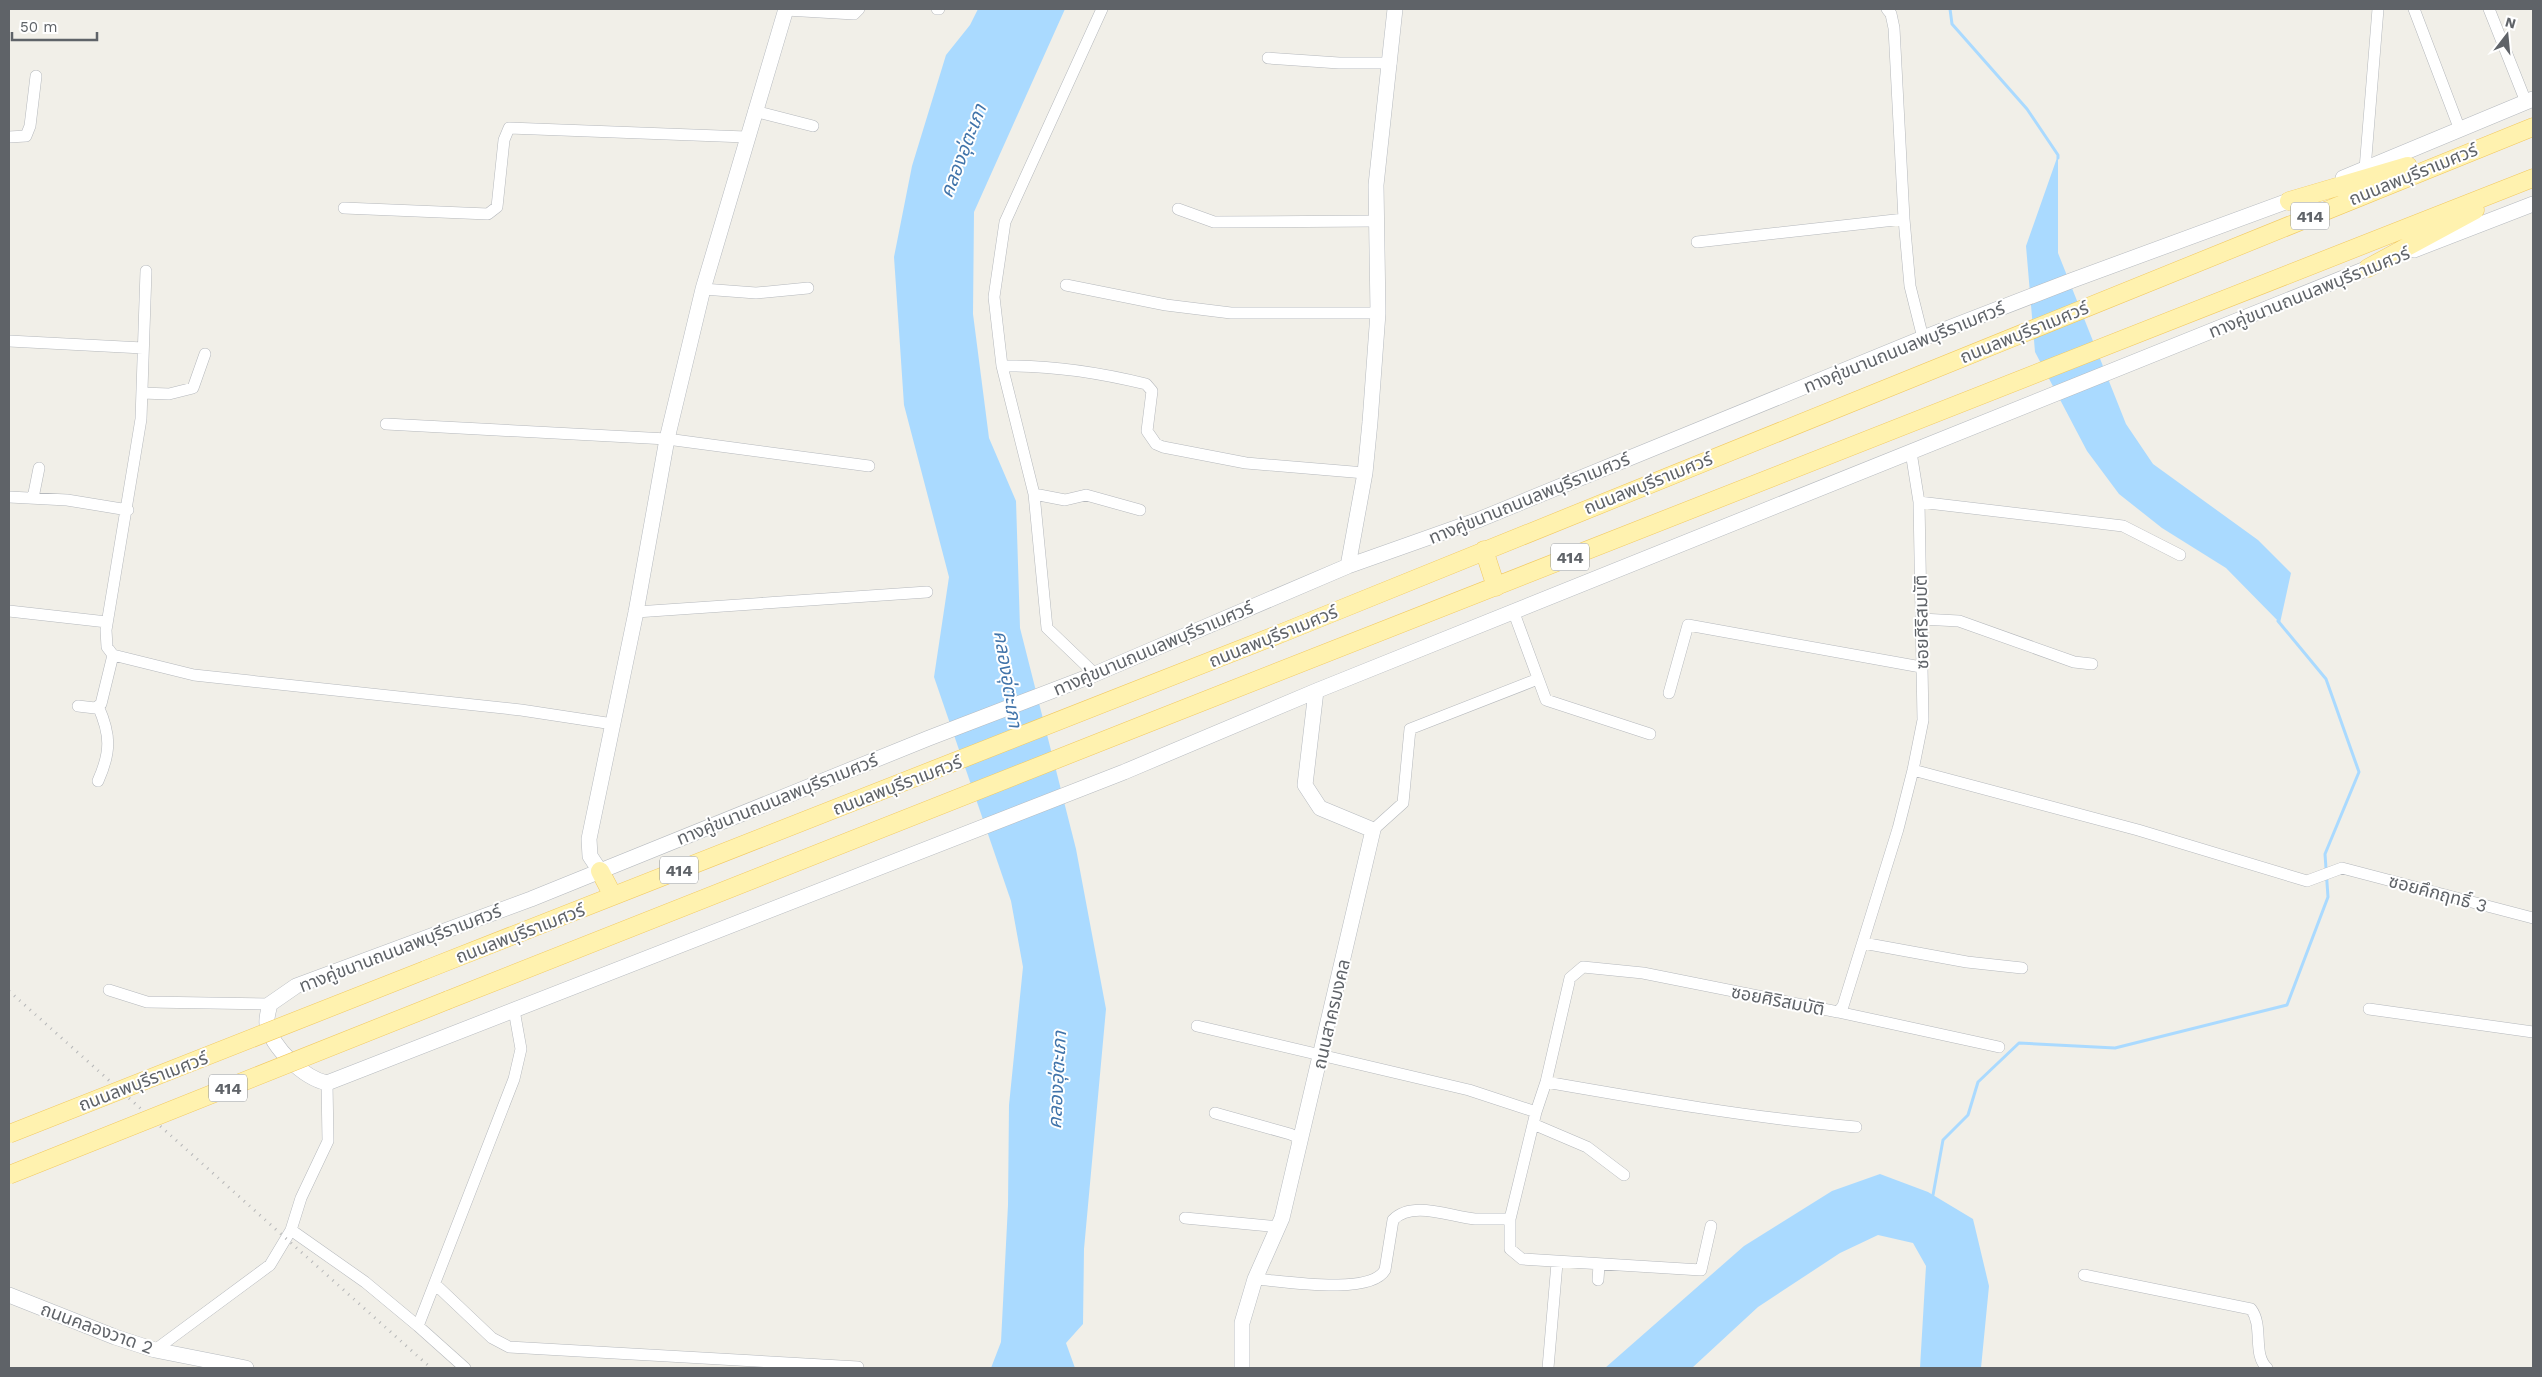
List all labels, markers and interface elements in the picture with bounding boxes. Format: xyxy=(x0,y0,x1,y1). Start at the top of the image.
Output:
scale bar xyxy=(12,10,98,42)
north arrow xyxy=(2482,10,2532,60)
text: N xyxy=(2503,13,2518,32)
text: 50 m xyxy=(20,18,57,36)
water label: คลองอุ่ตะเภา xyxy=(935,100,992,201)
street label: ถนนลพบุรีราเมศวร์ xyxy=(2346,138,2482,210)
road number: 414 xyxy=(2291,202,2329,230)
street label: ทางคู่ขนานถนนลพบุรีราเมศวร์ xyxy=(2205,242,2414,344)
street label: ถนนลพบุรีราเมศวร์ xyxy=(1957,296,2093,368)
street label: ทางคู่ขนานถนนลพบุรีราเมศวร์ xyxy=(1800,297,2009,399)
street label: ถนนลพบุรีราเมศวร์ xyxy=(1581,447,1717,519)
street label: ทางคู่ขนานถนนลพบุรีราเมศวร์ xyxy=(1425,448,1634,550)
road number: 414 xyxy=(1551,544,1589,570)
street label: ซอยศิริสมบัติ xyxy=(1910,574,1932,670)
street label: ทางคู่ขนานถนนลพบุรีราเมศวร์ xyxy=(1050,596,1258,702)
street label: ถนนลพบุรีราเมศวร์ xyxy=(1206,600,1342,672)
water label: คลองอุ่ตะเภา xyxy=(989,629,1027,730)
street label: ทางคู่ขนานถนนลพบุรีราเมศวร์ xyxy=(673,749,882,851)
street label: ถนนลพบุรีราเมศวร์ xyxy=(829,750,966,820)
road number: 414 xyxy=(660,856,698,884)
street label: ซอยคึกฤทธิ์ 3 xyxy=(2386,870,2490,916)
street label: ถนนลพบุรีราเมศวร์ xyxy=(452,898,589,968)
street label: ทางคู่ขนานถนนลพบุรีราเมศวร์ xyxy=(296,899,506,998)
street label: ถนนสาครมงคล xyxy=(1308,957,1354,1071)
street label: ซอยศิริสมบัติ xyxy=(1729,981,1827,1019)
water label: คลองอุ่ตะเภา xyxy=(1043,1029,1071,1129)
street label: ถนนลพบุรีราเมศวร์ xyxy=(75,1046,212,1116)
road number: 414 xyxy=(209,1074,247,1102)
street label: ถนนคลองวาด 2 xyxy=(38,1298,156,1358)

